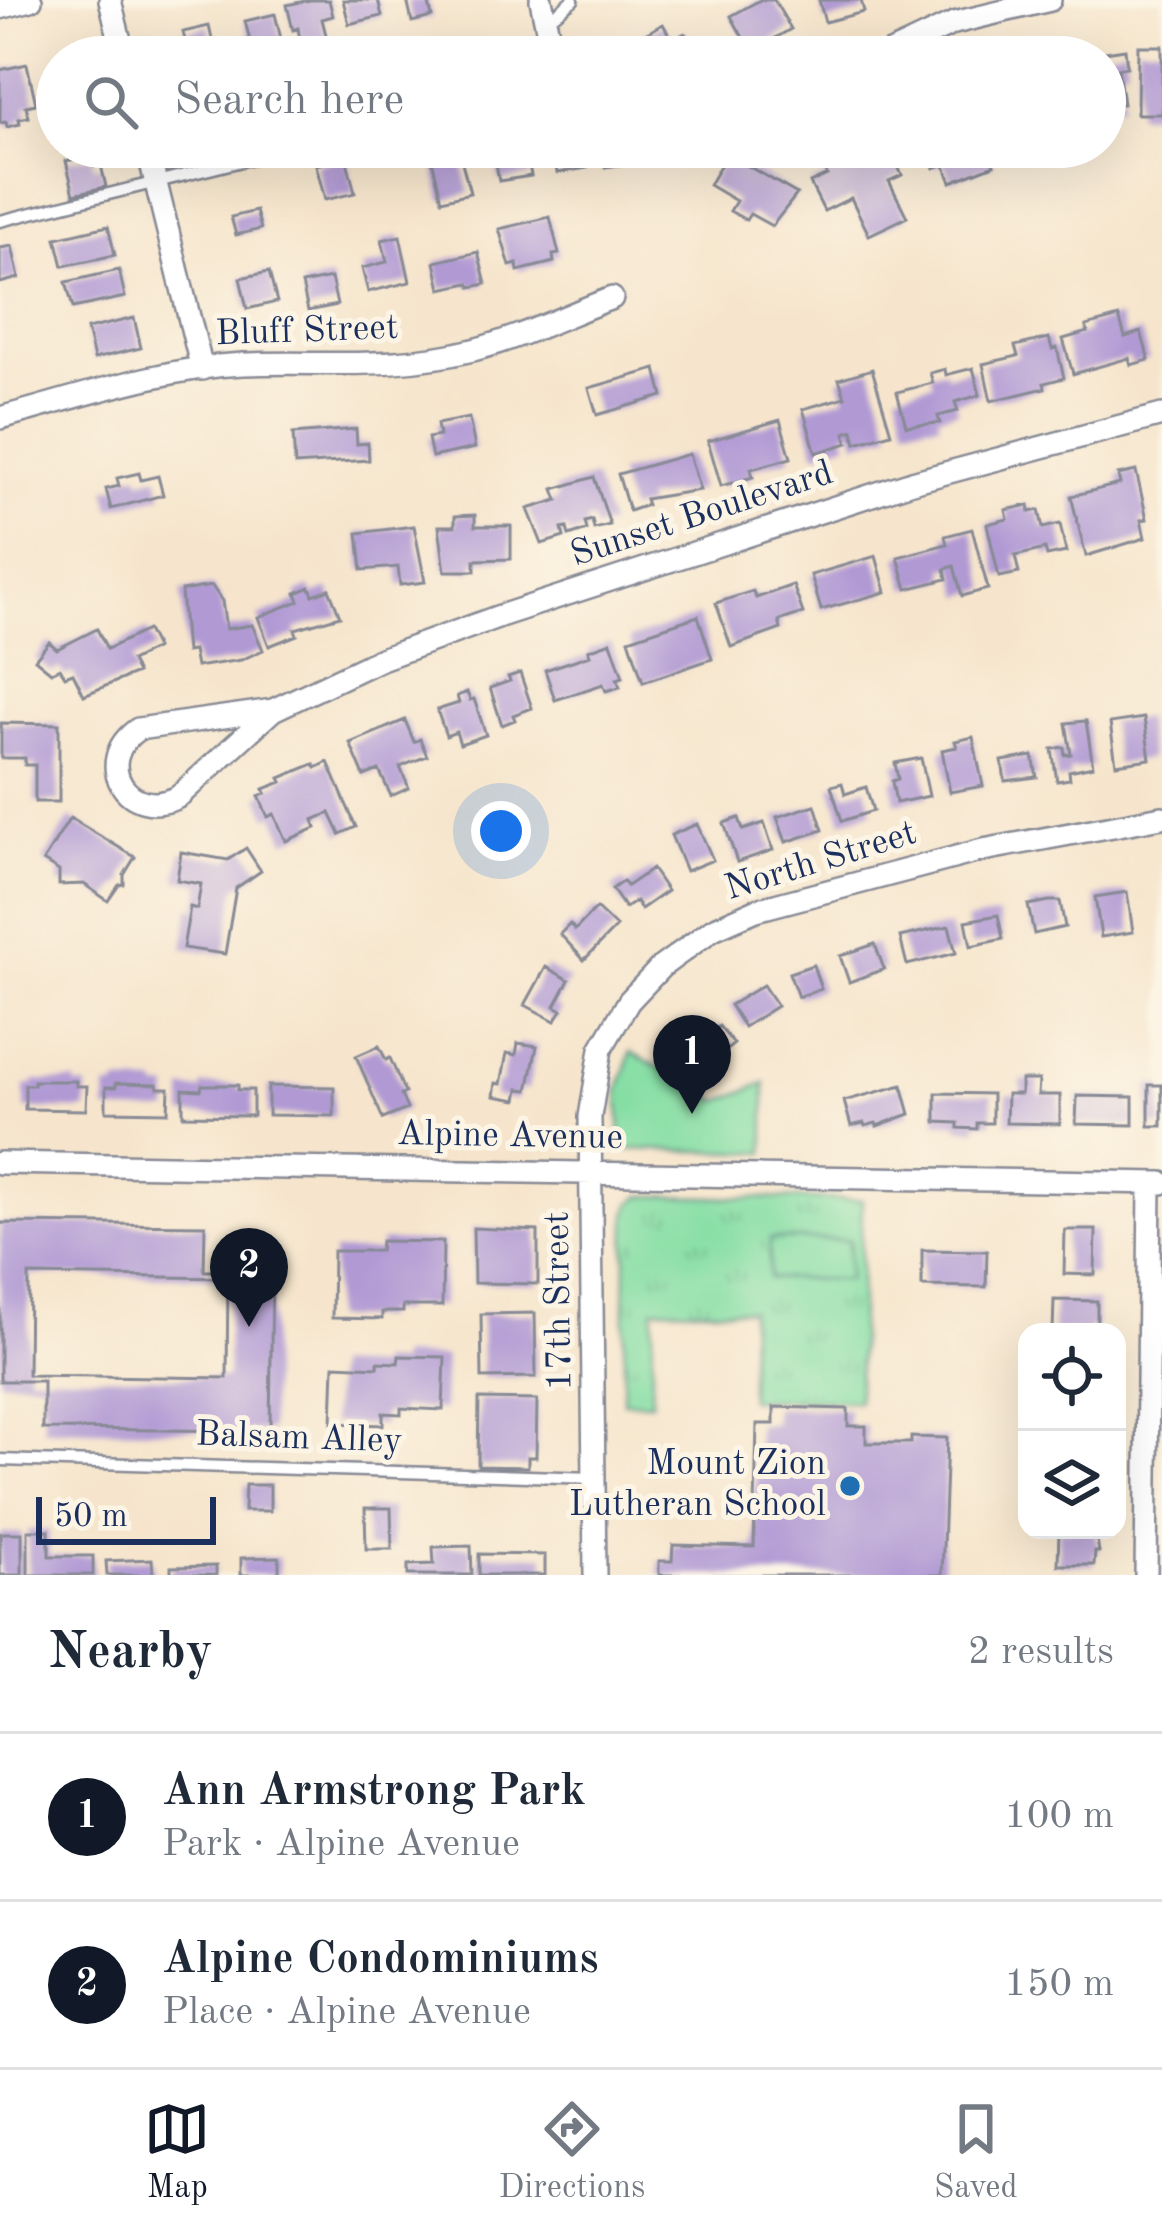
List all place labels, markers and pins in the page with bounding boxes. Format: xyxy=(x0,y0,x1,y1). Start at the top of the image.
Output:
pin: 1 xyxy=(653,1015,731,1114)
pin: 2 xyxy=(210,1228,288,1327)
place label: Mount Zion Lutheran School xyxy=(569,1447,826,1524)
marker: Mount Zion Lutheran School xyxy=(837,1473,863,1499)

